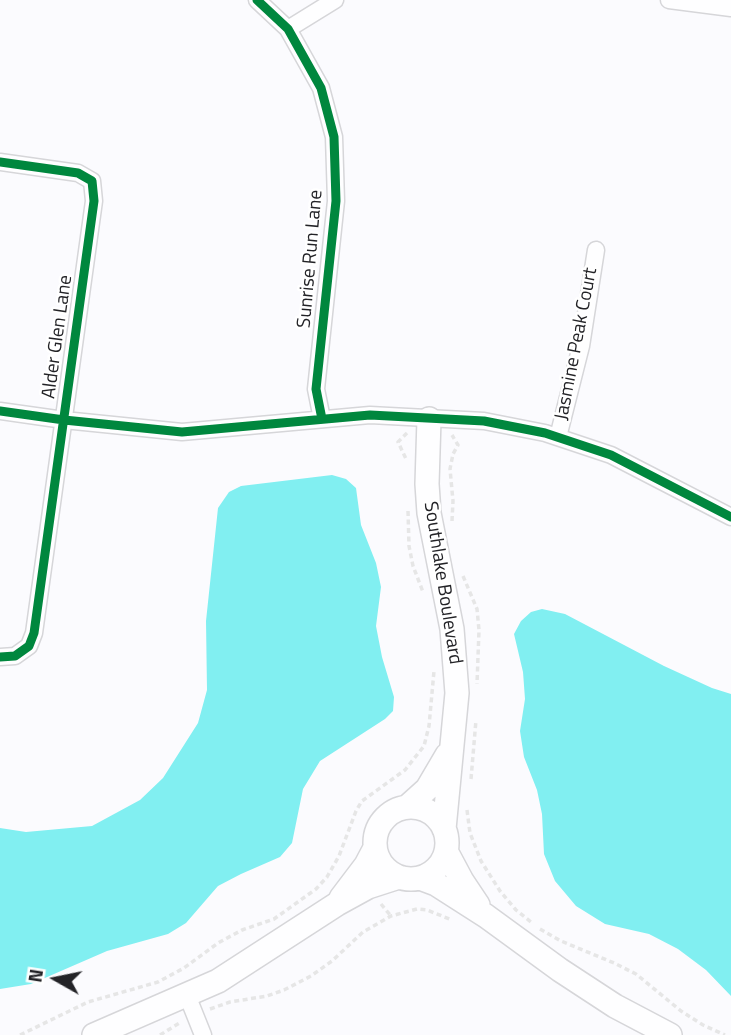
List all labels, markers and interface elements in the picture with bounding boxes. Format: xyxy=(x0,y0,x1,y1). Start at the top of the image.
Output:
street label: Sunrise Run Lane xyxy=(294,189,328,329)
street label: Jasmine Peak Court xyxy=(551,266,603,422)
street label: Alder Glen Lane xyxy=(38,274,78,400)
street label: Southlake Boulevard xyxy=(418,500,466,666)
north arrow xyxy=(21,944,91,1014)
text: N xyxy=(19,967,50,984)

